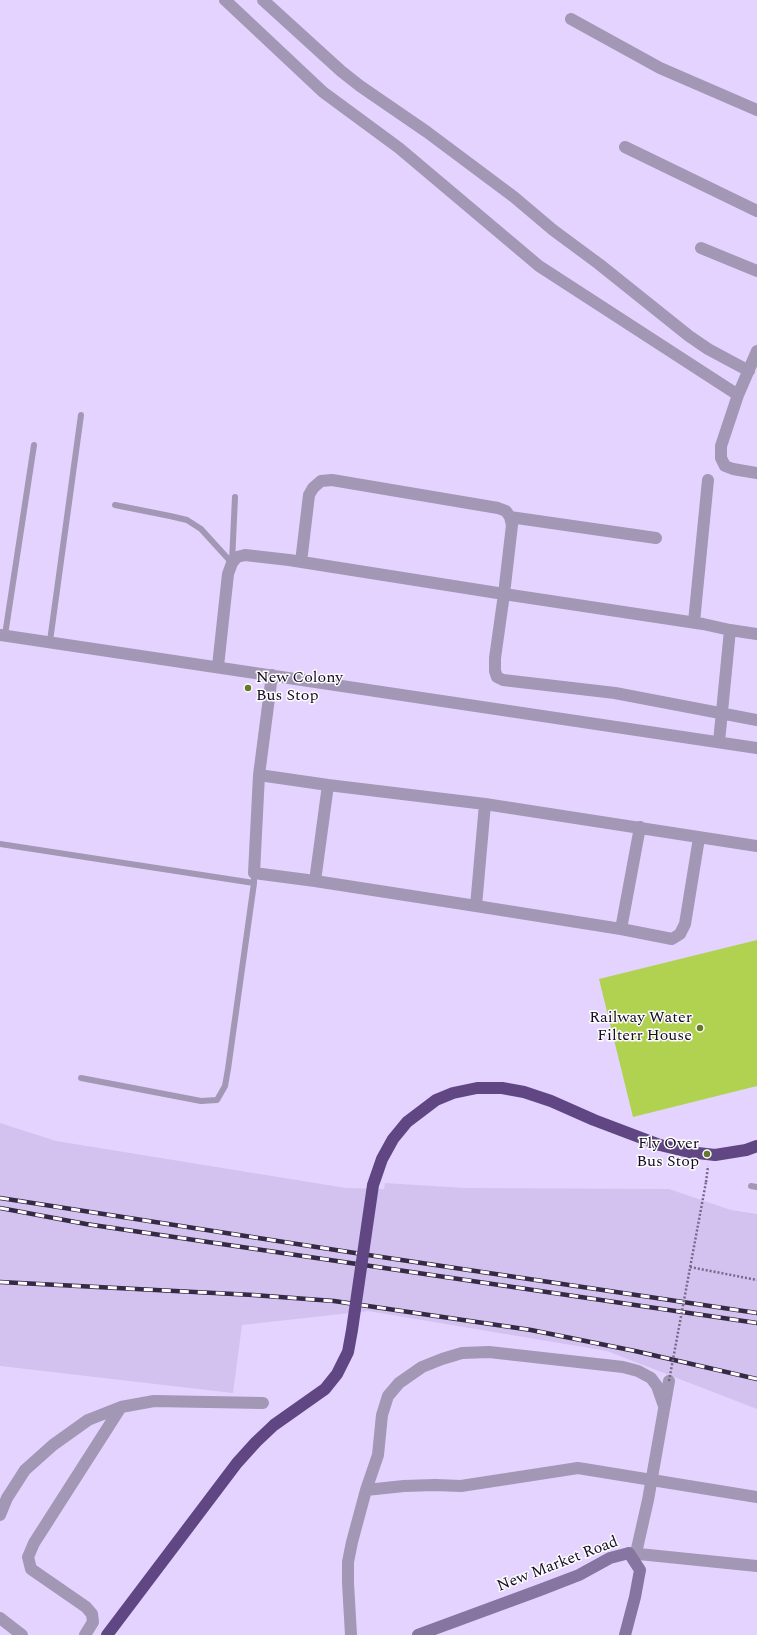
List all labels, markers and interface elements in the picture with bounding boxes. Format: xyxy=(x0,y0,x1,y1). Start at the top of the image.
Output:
place label: New Colony Bus Stop xyxy=(256,669,343,707)
marker: New Colony Bus Stop xyxy=(243,683,253,693)
place label: Railway Water Filterr House xyxy=(589,1009,692,1047)
marker: Railway Water Filterr House xyxy=(695,1023,705,1033)
place label: Fly Over Bus Stop xyxy=(637,1135,699,1173)
marker: Fly Over Bus Stop xyxy=(702,1149,712,1159)
street label: New Market Road xyxy=(495,1533,621,1597)

